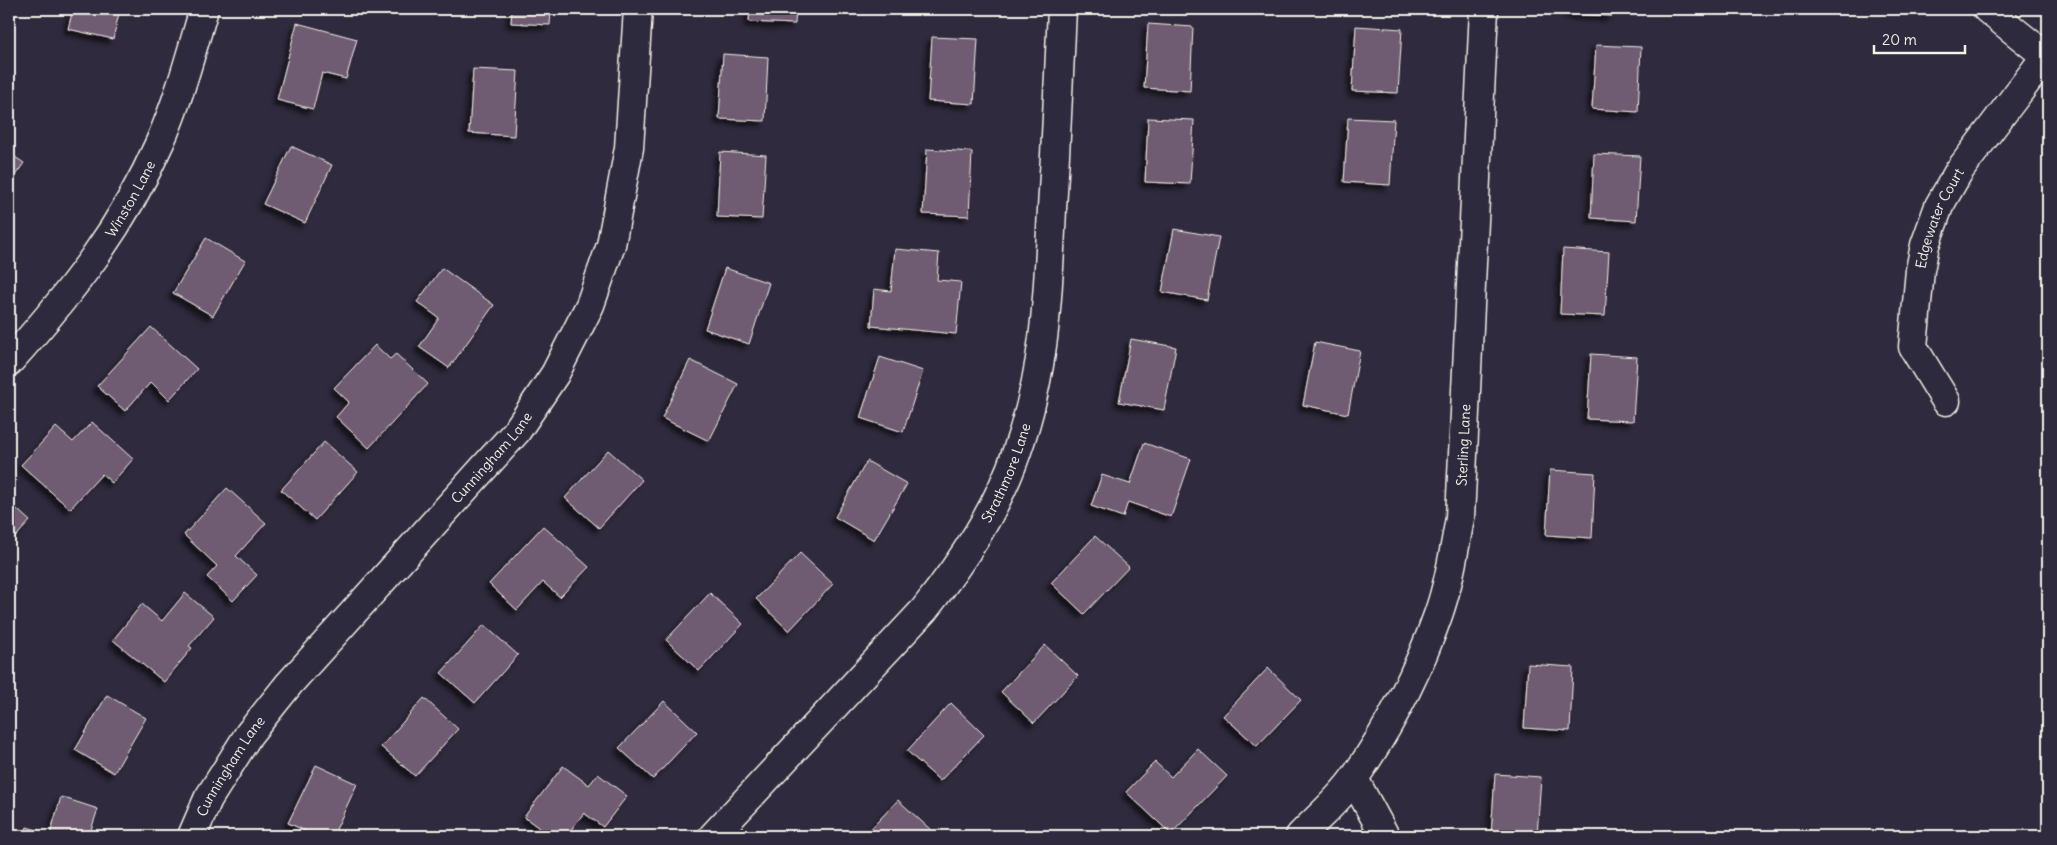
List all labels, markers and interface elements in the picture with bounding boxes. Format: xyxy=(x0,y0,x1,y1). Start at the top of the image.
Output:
scale bar xyxy=(1874,22,1966,54)
text: 20 m xyxy=(1882,30,1917,49)
street label: Winston Lane xyxy=(101,157,159,241)
street label: Edgewater Court xyxy=(1912,165,1968,270)
street label: Sterling Lane xyxy=(1453,404,1474,486)
street label: Cunningham Lane xyxy=(447,408,536,507)
street label: Strathmore Lane xyxy=(977,421,1034,526)
street label: Cunningham Lane xyxy=(193,712,269,819)

